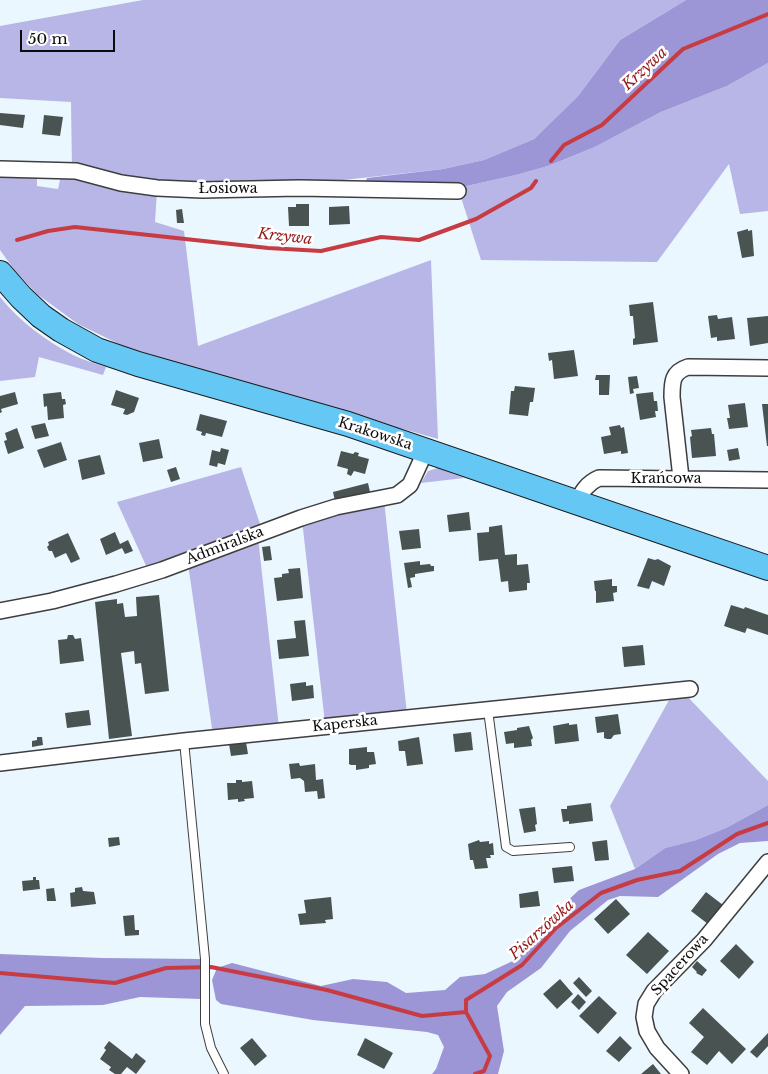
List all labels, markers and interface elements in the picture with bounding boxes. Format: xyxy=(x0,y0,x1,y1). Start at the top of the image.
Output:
scale bar xyxy=(22,20,118,52)
text: 50 m xyxy=(28,29,68,48)
water label: Krzywa xyxy=(619,44,671,94)
street label: Łosiowa xyxy=(199,181,257,197)
water label: Krzywa xyxy=(257,225,313,249)
street label: Krakowska xyxy=(336,414,414,454)
street label: Krańcowa xyxy=(631,471,701,487)
street label: Admiralska xyxy=(184,524,266,568)
street label: Kaperska xyxy=(311,712,379,736)
water label: Pisarzówka xyxy=(506,896,578,964)
street label: Spacerowa xyxy=(648,931,712,999)

